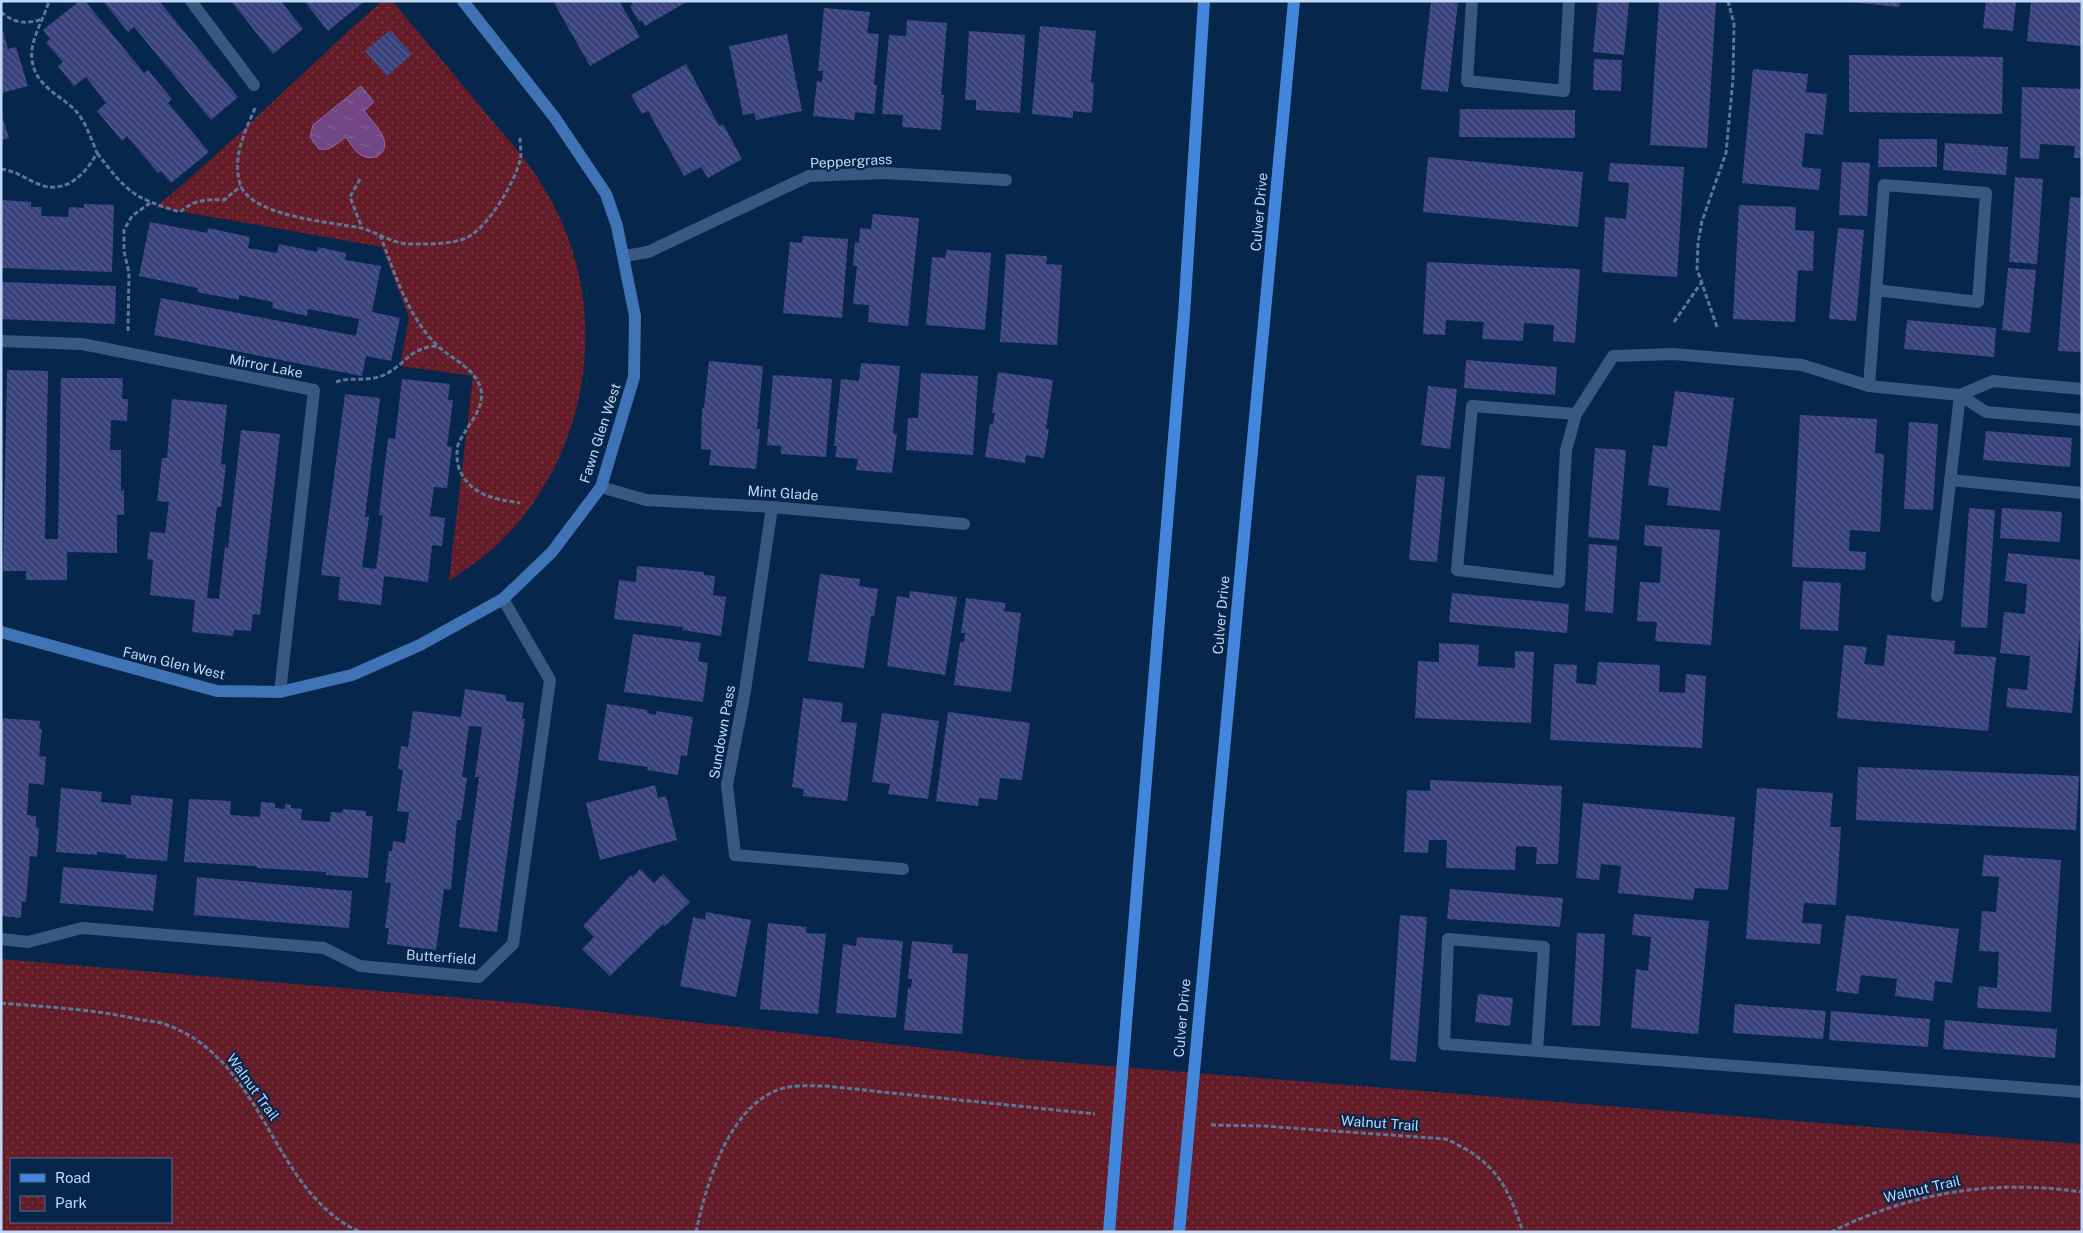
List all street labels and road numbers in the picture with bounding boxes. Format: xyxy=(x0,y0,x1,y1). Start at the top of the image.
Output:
street label: Peppergrass xyxy=(809,151,893,171)
street label: Culver Drive xyxy=(1248,172,1270,252)
street label: Mirror Lake xyxy=(228,351,304,381)
street label: Fawn Glen West xyxy=(576,381,624,485)
street label: Mint Glade xyxy=(747,483,819,503)
street label: Culver Drive xyxy=(1210,575,1232,655)
street label: Fawn Glen West xyxy=(121,643,227,683)
street label: Sundown Pass xyxy=(706,684,738,780)
street label: Butterfield xyxy=(406,947,476,967)
street label: Culver Drive xyxy=(1171,978,1193,1058)
street label: Walnut Trail xyxy=(224,1051,282,1123)
street label: Walnut Trail xyxy=(1340,1112,1420,1134)
street label: Walnut Trail xyxy=(1882,1172,1962,1206)

